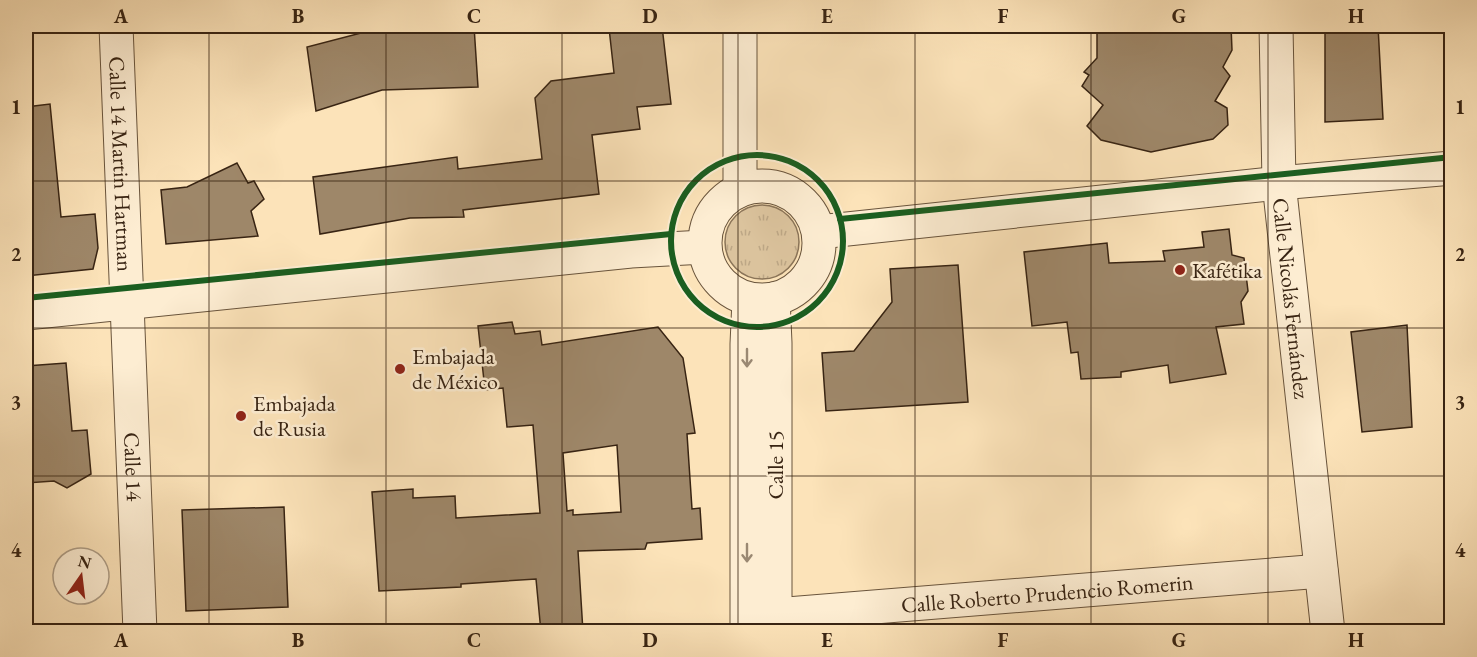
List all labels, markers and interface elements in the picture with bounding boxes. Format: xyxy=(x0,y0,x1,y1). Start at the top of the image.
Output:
text: A xyxy=(113,3,129,29)
text: B xyxy=(292,3,304,29)
text: C xyxy=(467,3,481,29)
text: D xyxy=(642,3,658,29)
text: E xyxy=(821,3,833,29)
text: F xyxy=(998,3,1009,29)
text: G xyxy=(1172,3,1186,29)
text: H xyxy=(1348,3,1364,29)
street label: Calle 14 Martin Hartman xyxy=(102,56,140,273)
text: 1 xyxy=(11,94,21,120)
text: 1 xyxy=(1455,94,1465,120)
street label: Calle Nicolás Fernández xyxy=(1266,196,1317,401)
text: 2 xyxy=(11,241,22,267)
text: 2 xyxy=(1455,241,1466,267)
place label: Kafétika xyxy=(1192,256,1262,285)
marker: Kafétika xyxy=(1173,263,1187,277)
place label: Embajada de México xyxy=(412,342,498,396)
one-way arrow xyxy=(741,348,753,368)
marker: Embajada de México xyxy=(393,362,407,376)
text: 3 xyxy=(11,389,21,415)
place label: Embajada de Rusia xyxy=(253,389,336,443)
text: 3 xyxy=(1455,389,1465,415)
marker: Embajada de Rusia xyxy=(234,409,248,423)
street label: Calle 15 xyxy=(761,430,790,500)
street label: Calle 14 xyxy=(117,432,149,502)
text: 4 xyxy=(11,537,22,563)
text: 4 xyxy=(1455,537,1466,563)
one-way arrow xyxy=(741,543,753,563)
north arrow xyxy=(51,546,111,606)
text: N xyxy=(76,550,93,574)
street label: Calle Roberto Prudencio Romerin xyxy=(900,567,1195,620)
text: A xyxy=(113,627,129,653)
text: B xyxy=(292,627,304,653)
text: C xyxy=(467,627,481,653)
text: D xyxy=(642,627,658,653)
text: E xyxy=(821,627,833,653)
text: F xyxy=(998,627,1009,653)
text: G xyxy=(1172,627,1186,653)
text: H xyxy=(1348,627,1364,653)

